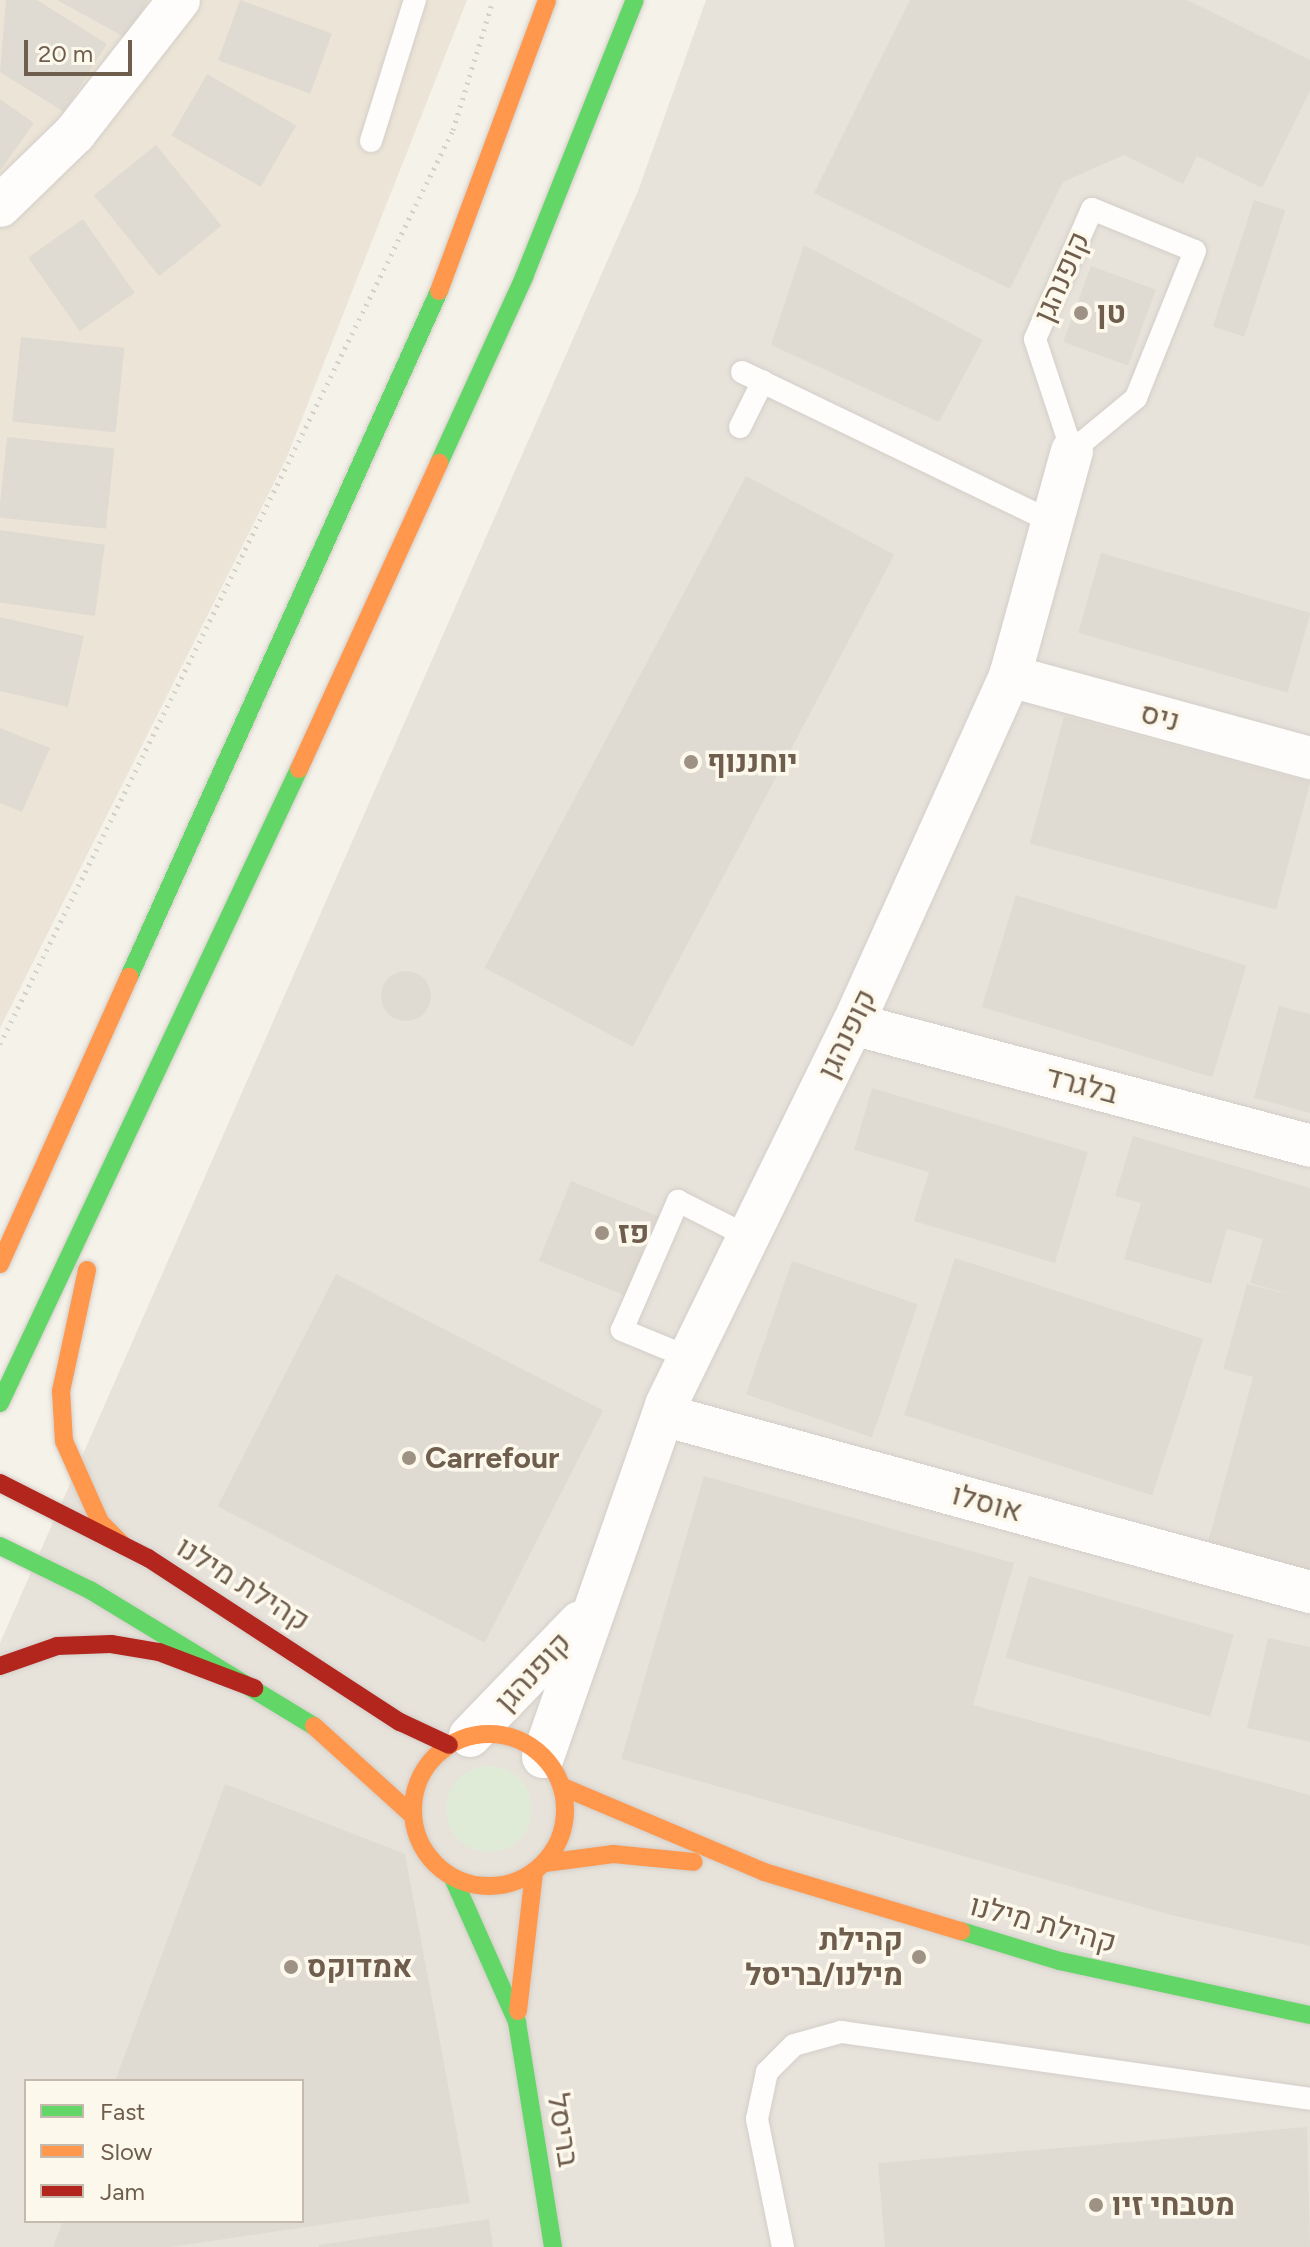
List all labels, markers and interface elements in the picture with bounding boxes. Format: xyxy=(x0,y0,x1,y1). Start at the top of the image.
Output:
scale bar xyxy=(28,24,136,74)
text: 20 m xyxy=(38,39,93,68)
street label: קופנהגן xyxy=(1026,226,1098,328)
place label: טן xyxy=(1097,295,1126,331)
marker: טן xyxy=(1072,304,1090,322)
street label: ניס xyxy=(1136,695,1184,739)
place label: יוחננוף xyxy=(707,744,798,780)
marker: יוחננוף xyxy=(682,753,700,771)
street label: קופנהגן xyxy=(810,983,884,1085)
street label: בלגרד xyxy=(1042,1058,1122,1112)
place label: פז xyxy=(618,1215,649,1251)
marker: פז xyxy=(593,1224,611,1242)
place label: Carrefour xyxy=(425,1440,559,1476)
marker: Carrefour xyxy=(400,1449,418,1467)
street label: אוסלו xyxy=(948,1476,1026,1530)
street label: קהילת מילנו xyxy=(170,1529,316,1639)
street label: קופנהגן xyxy=(487,1625,579,1719)
street label: קהילת מילנו xyxy=(966,1887,1120,1961)
place label: קהילת מילנו/בריסל xyxy=(745,1922,903,1992)
marker: קהילת מילנו/בריסל xyxy=(910,1948,928,1966)
place label: אמדוקס xyxy=(307,1949,412,1985)
marker: אמדוקס xyxy=(282,1958,300,1976)
legend xyxy=(24,2079,304,2223)
street label: בריסל xyxy=(539,2091,587,2169)
text: Fast xyxy=(100,2097,145,2126)
text: Slow xyxy=(100,2137,152,2166)
text: Jam xyxy=(100,2177,145,2206)
place label: מטבחי זיו xyxy=(1112,2187,1235,2223)
marker: מטבחי זיו xyxy=(1087,2196,1105,2214)

